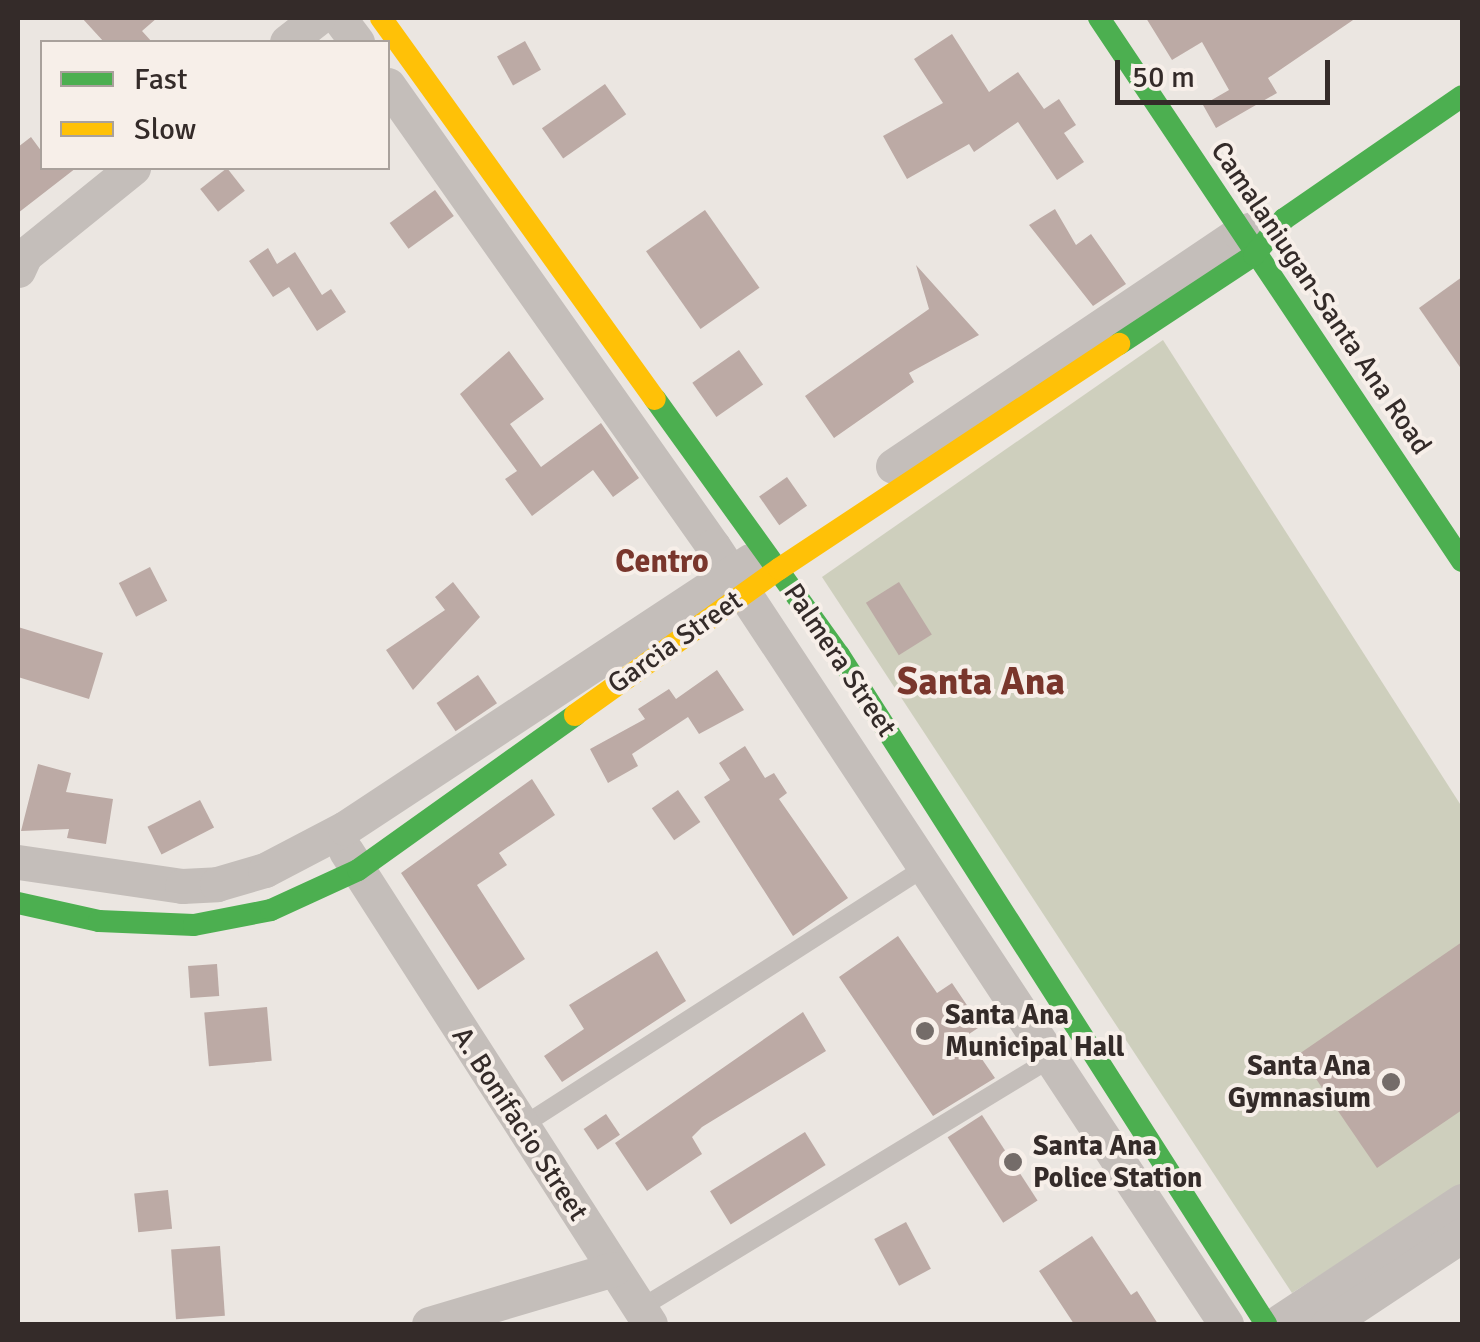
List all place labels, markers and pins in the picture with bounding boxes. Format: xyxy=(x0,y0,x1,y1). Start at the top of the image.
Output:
place label: Santa Ana Municipal Hall xyxy=(945,998,1124,1064)
marker: Santa Ana Municipal Hall xyxy=(914,1020,936,1042)
place label: Santa Ana Gymnasium xyxy=(1228,1049,1371,1115)
marker: Santa Ana Gymnasium xyxy=(1380,1071,1402,1093)
place label: Santa Ana Police Station xyxy=(1033,1129,1202,1195)
marker: Santa Ana Police Station xyxy=(1002,1151,1024,1173)

